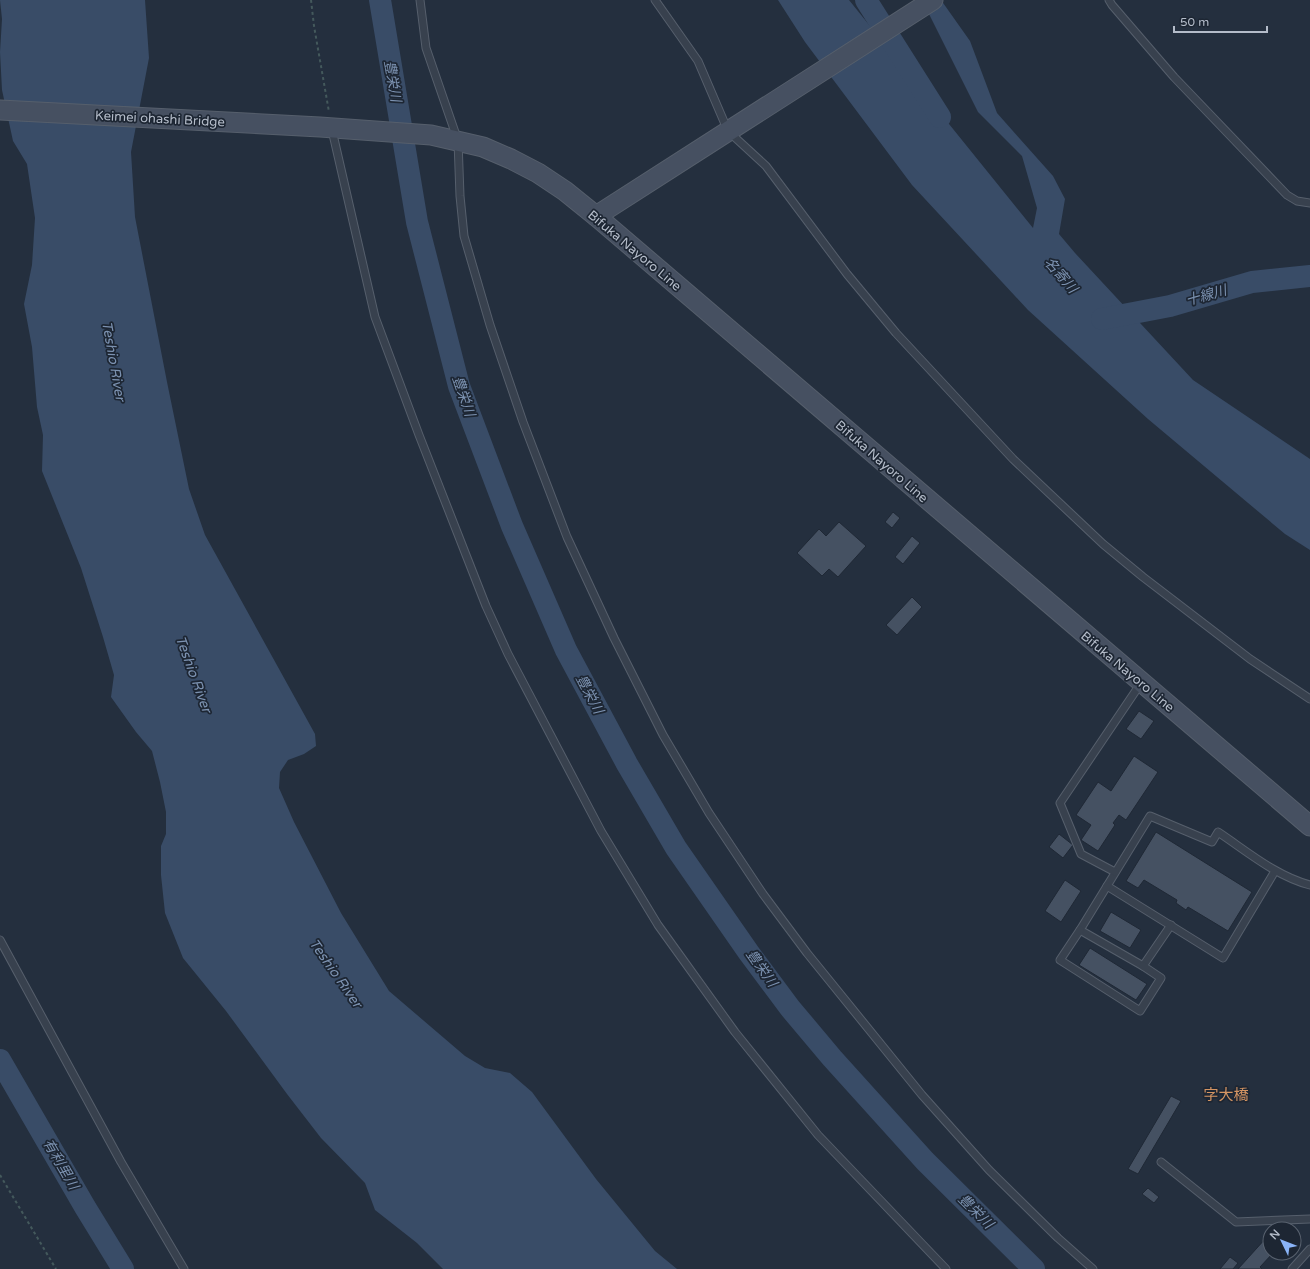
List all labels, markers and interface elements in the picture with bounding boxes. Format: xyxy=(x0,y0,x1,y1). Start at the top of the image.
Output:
scale bar xyxy=(1174,8,1267,34)
text: 50 m xyxy=(1180,15,1209,29)
water label: 豊栄川 xyxy=(380,59,405,105)
street label: Keimei ohashi Bridge xyxy=(95,108,225,130)
street label: Bifuka Nayoro Line xyxy=(584,207,684,295)
water label: 名寄川 xyxy=(1040,254,1082,298)
water label: 十線川 xyxy=(1184,281,1231,309)
water label: Teshio River xyxy=(98,320,129,404)
water label: 豊栄川 xyxy=(449,374,479,421)
street label: Bifuka Nayoro Line xyxy=(832,417,931,506)
street label: Bifuka Nayoro Line xyxy=(1077,628,1177,716)
water label: Teshio River xyxy=(172,633,216,716)
water label: 豊栄川 xyxy=(572,672,608,719)
water label: Teshio River xyxy=(306,935,367,1012)
water label: 豊栄川 xyxy=(743,946,782,992)
district label: 字大橋 xyxy=(1203,1086,1249,1104)
water label: 有利里川 xyxy=(39,1136,83,1194)
water label: 豊栄川 xyxy=(955,1190,998,1234)
north arrow xyxy=(1262,1221,1302,1261)
text: N xyxy=(1267,1227,1283,1242)

